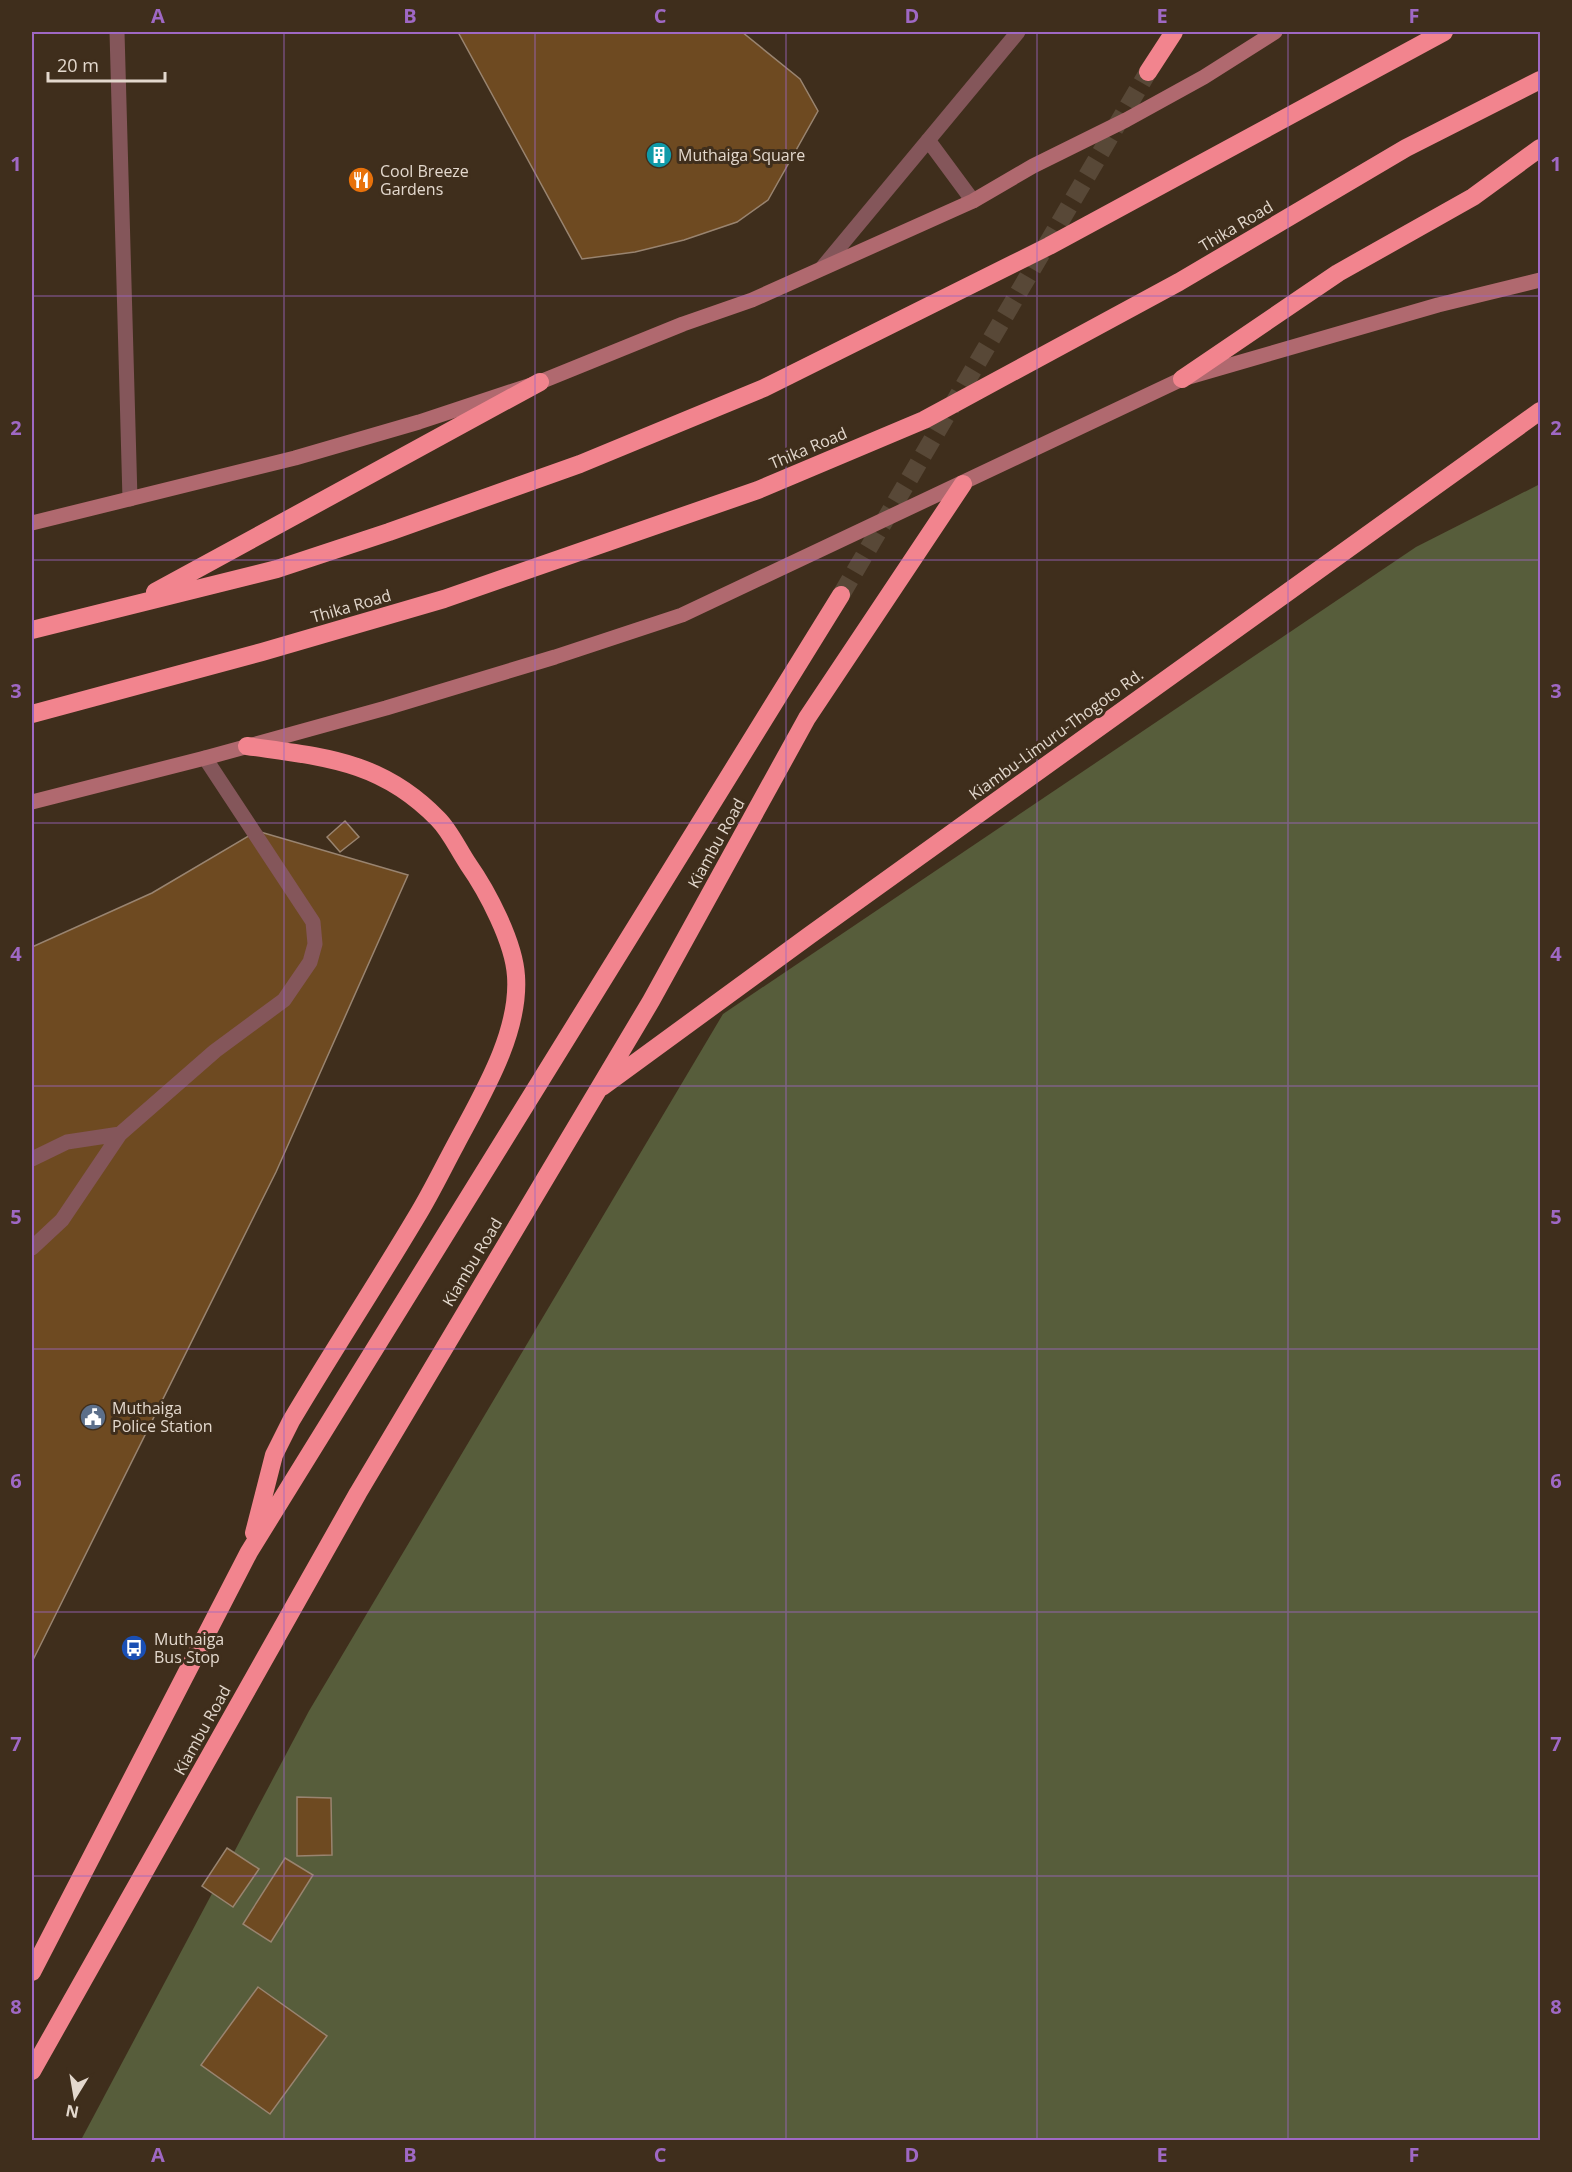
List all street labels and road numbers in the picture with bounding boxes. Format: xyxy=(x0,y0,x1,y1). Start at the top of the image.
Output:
street label: Thika Road xyxy=(1195,195,1277,257)
street label: Thika Road xyxy=(766,422,850,474)
street label: Thika Road xyxy=(308,584,394,628)
street label: Kiambu-Limuru-Thogoto Rd. xyxy=(964,663,1148,805)
street label: Kiambu Road xyxy=(682,794,750,892)
street label: Kiambu Road xyxy=(437,1214,507,1310)
street label: Kiambu Road xyxy=(168,1681,236,1779)

